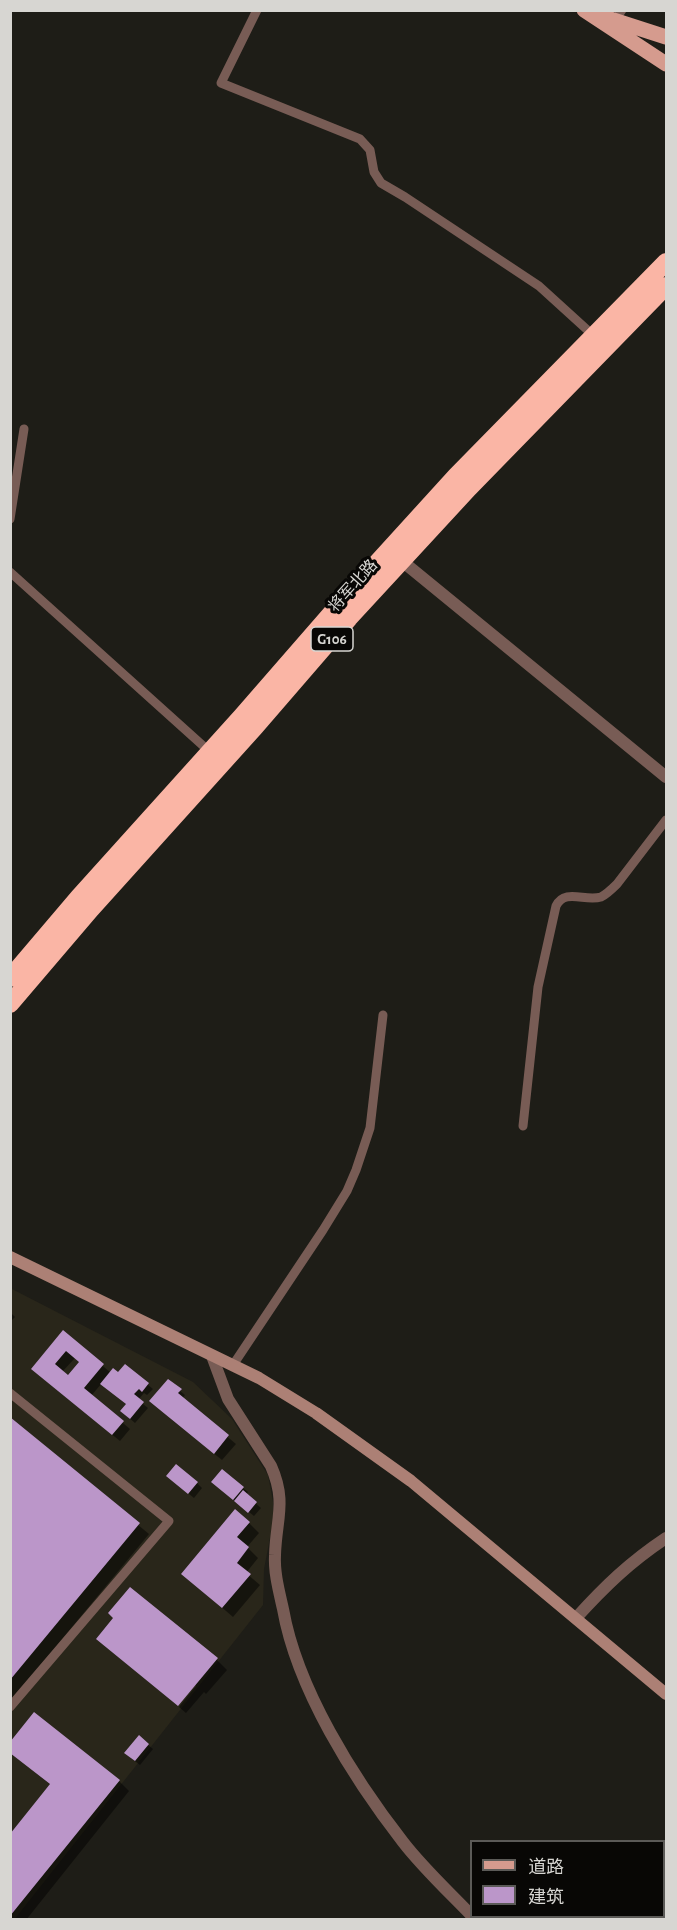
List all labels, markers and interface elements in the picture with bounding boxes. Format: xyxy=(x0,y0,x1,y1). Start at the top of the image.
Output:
street label: 将军北路 xyxy=(324,556,382,616)
road number: G106 xyxy=(311,627,353,651)
legend xyxy=(470,1840,665,1918)
text: 道路 xyxy=(528,1859,564,1877)
text: 建筑 xyxy=(528,1889,564,1907)

